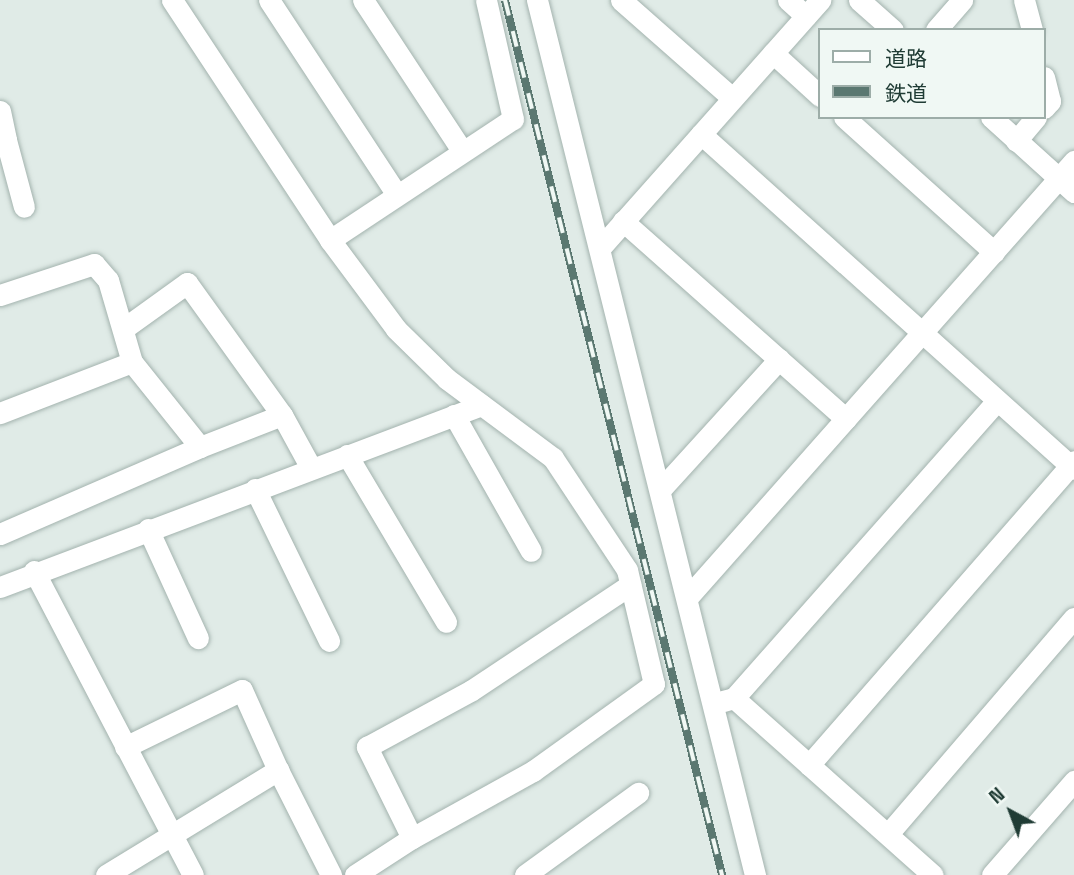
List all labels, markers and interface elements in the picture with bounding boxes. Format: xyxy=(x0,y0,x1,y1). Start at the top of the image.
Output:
legend xyxy=(818,28,1046,119)
text: 道路 xyxy=(885,45,927,72)
text: 鉄道 xyxy=(885,80,927,107)
north arrow xyxy=(976,777,1046,847)
text: N xyxy=(984,782,1010,809)

